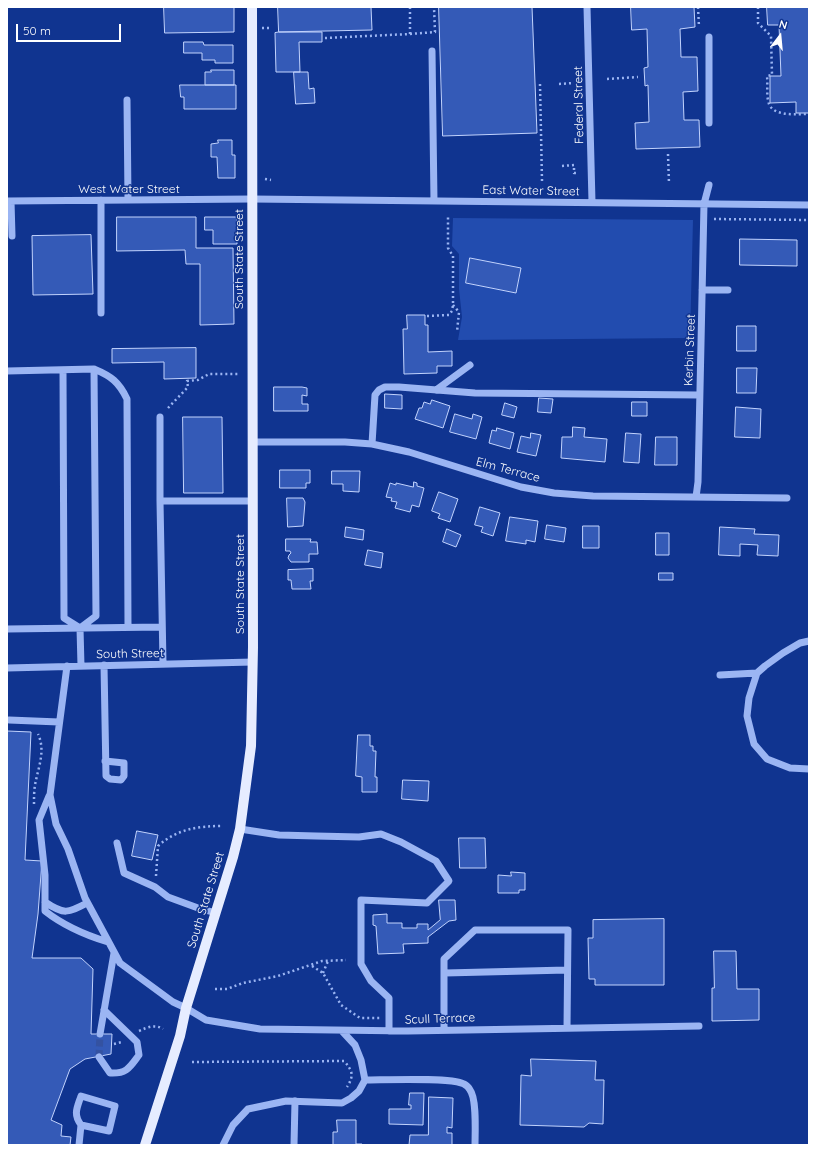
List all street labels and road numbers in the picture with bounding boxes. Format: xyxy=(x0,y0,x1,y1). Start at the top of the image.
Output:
street label: Federal Street xyxy=(571,66,587,144)
street label: West Water Street xyxy=(78,182,180,196)
street label: East Water Street xyxy=(482,183,580,199)
street label: South State Street xyxy=(232,209,246,309)
street label: Kerbin Street xyxy=(682,314,698,386)
street label: Elm Terrace xyxy=(474,455,542,485)
street label: South State Street xyxy=(233,534,247,634)
street label: South Street xyxy=(96,646,164,662)
street label: South State Street xyxy=(185,850,227,950)
street label: Scull Terrace xyxy=(405,1011,475,1027)

